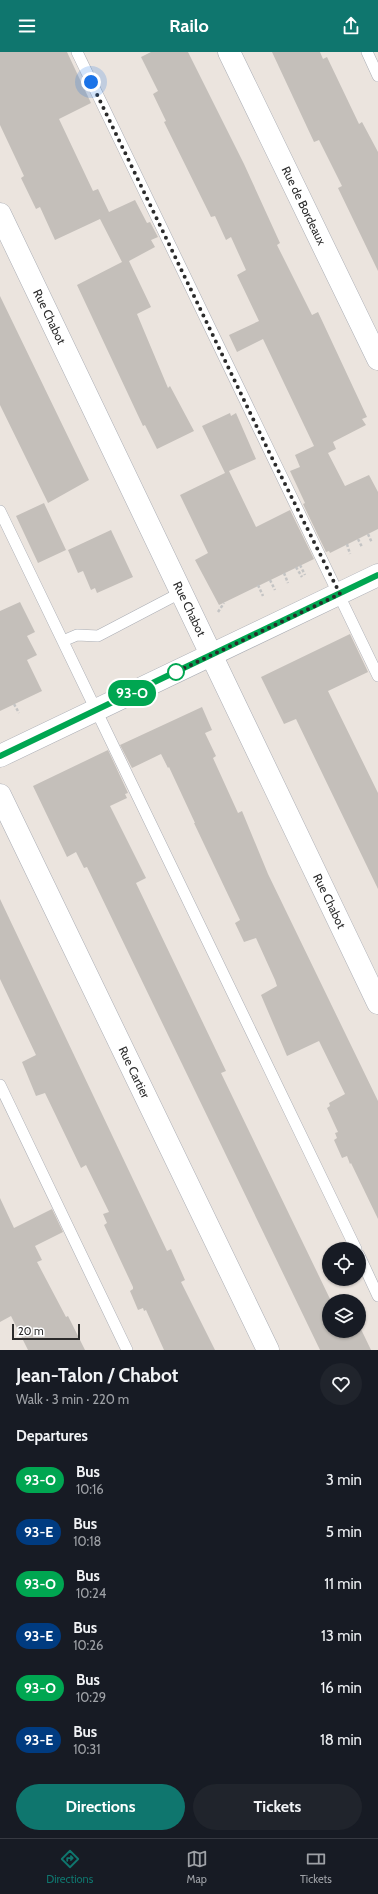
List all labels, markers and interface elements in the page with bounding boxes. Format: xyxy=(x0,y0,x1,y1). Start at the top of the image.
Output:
icon: menu xyxy=(16,15,38,37)
text: Railo xyxy=(169,15,209,37)
icon: share xyxy=(340,15,362,37)
your location xyxy=(81,72,101,92)
street label: Rue de Bordeaux xyxy=(279,164,330,248)
street label: Rue Chabot xyxy=(30,287,69,347)
street label: Rue Chabot xyxy=(170,579,209,639)
unlabelled marker xyxy=(167,663,185,681)
line badge: 93-O xyxy=(104,680,160,706)
text: 93-O xyxy=(116,684,148,702)
street label: Rue Chabot xyxy=(310,871,349,931)
street label: Rue Cartier xyxy=(116,1044,153,1101)
map controls xyxy=(322,1242,366,1338)
button: locate xyxy=(322,1242,366,1286)
button: layers xyxy=(322,1294,366,1338)
scale bar xyxy=(12,1322,80,1341)
text: 20 m xyxy=(18,1324,44,1338)
button: heart xyxy=(320,1363,362,1405)
text: Jean-Talon / Chabot xyxy=(16,1364,178,1387)
text: Walk · 3 min · 220 m xyxy=(16,1391,129,1407)
text: Departures xyxy=(16,1427,88,1445)
text: Bus xyxy=(76,1463,100,1481)
text: 93-O xyxy=(24,1471,56,1489)
text: 3 min xyxy=(326,1471,362,1489)
text: 10:16 xyxy=(76,1481,104,1497)
text: Bus xyxy=(73,1515,97,1533)
text: 93-E xyxy=(24,1523,53,1541)
text: 5 min xyxy=(326,1523,362,1541)
text: 10:18 xyxy=(73,1533,101,1549)
text: Bus xyxy=(76,1567,100,1585)
text: 93-O xyxy=(24,1575,56,1593)
text: 11 min xyxy=(324,1575,362,1593)
text: 10:24 xyxy=(76,1585,106,1601)
text: Bus xyxy=(73,1619,97,1637)
text: 93-E xyxy=(24,1627,53,1645)
text: 13 min xyxy=(321,1627,362,1645)
text: 10:26 xyxy=(73,1637,103,1653)
text: Bus xyxy=(76,1671,100,1689)
text: 93-O xyxy=(24,1679,56,1697)
text: 16 min xyxy=(320,1679,362,1697)
text: 10:29 xyxy=(76,1689,106,1705)
text: Bus xyxy=(73,1723,97,1741)
text: 93-E xyxy=(24,1731,53,1749)
text: 18 min xyxy=(320,1731,362,1749)
text: 10:31 xyxy=(73,1741,101,1757)
button: Directions xyxy=(16,1784,185,1830)
button: Tickets xyxy=(193,1784,362,1830)
tab: Directions xyxy=(46,1848,93,1886)
tab: Map xyxy=(186,1848,208,1886)
tab: Tickets xyxy=(300,1848,332,1886)

